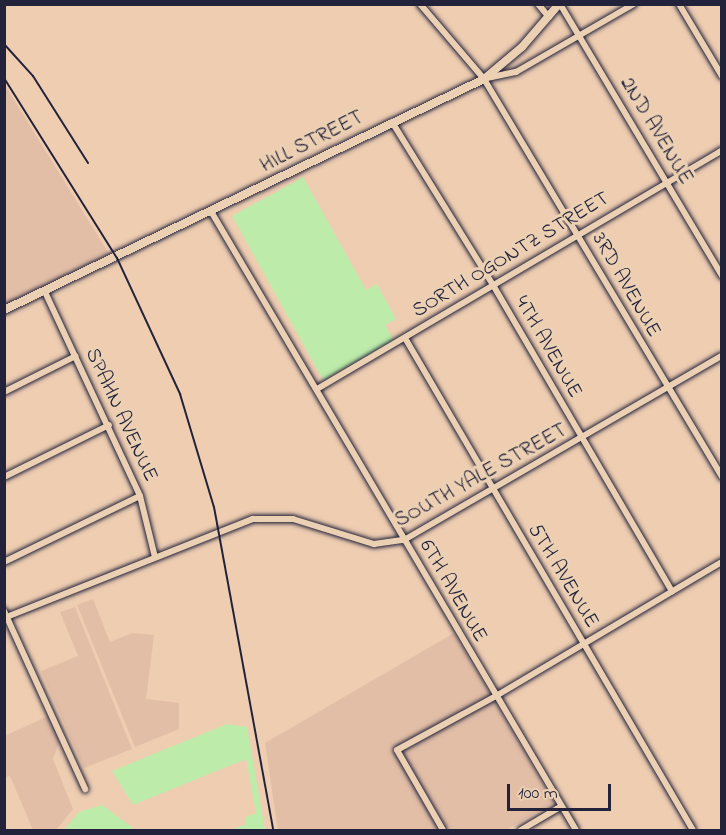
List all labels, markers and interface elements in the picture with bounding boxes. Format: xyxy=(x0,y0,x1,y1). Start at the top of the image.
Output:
street label: 2ND AVENUE xyxy=(614,73,698,189)
street label: HILL STREET xyxy=(256,105,368,179)
street label: SORTH OGONTZ STREET xyxy=(408,186,614,324)
street label: 3RD AVENUE xyxy=(586,228,666,342)
street label: 4TH AVENUE xyxy=(509,291,587,403)
street label: SPAHN AVENUE xyxy=(79,344,163,486)
street label: SOUTH YALE STREET xyxy=(391,418,571,534)
street label: 5TH AVENUE xyxy=(522,519,604,633)
street label: 6TH AVENUE xyxy=(413,535,493,647)
scale bar xyxy=(510,772,614,810)
text: 100 m xyxy=(518,781,558,807)

